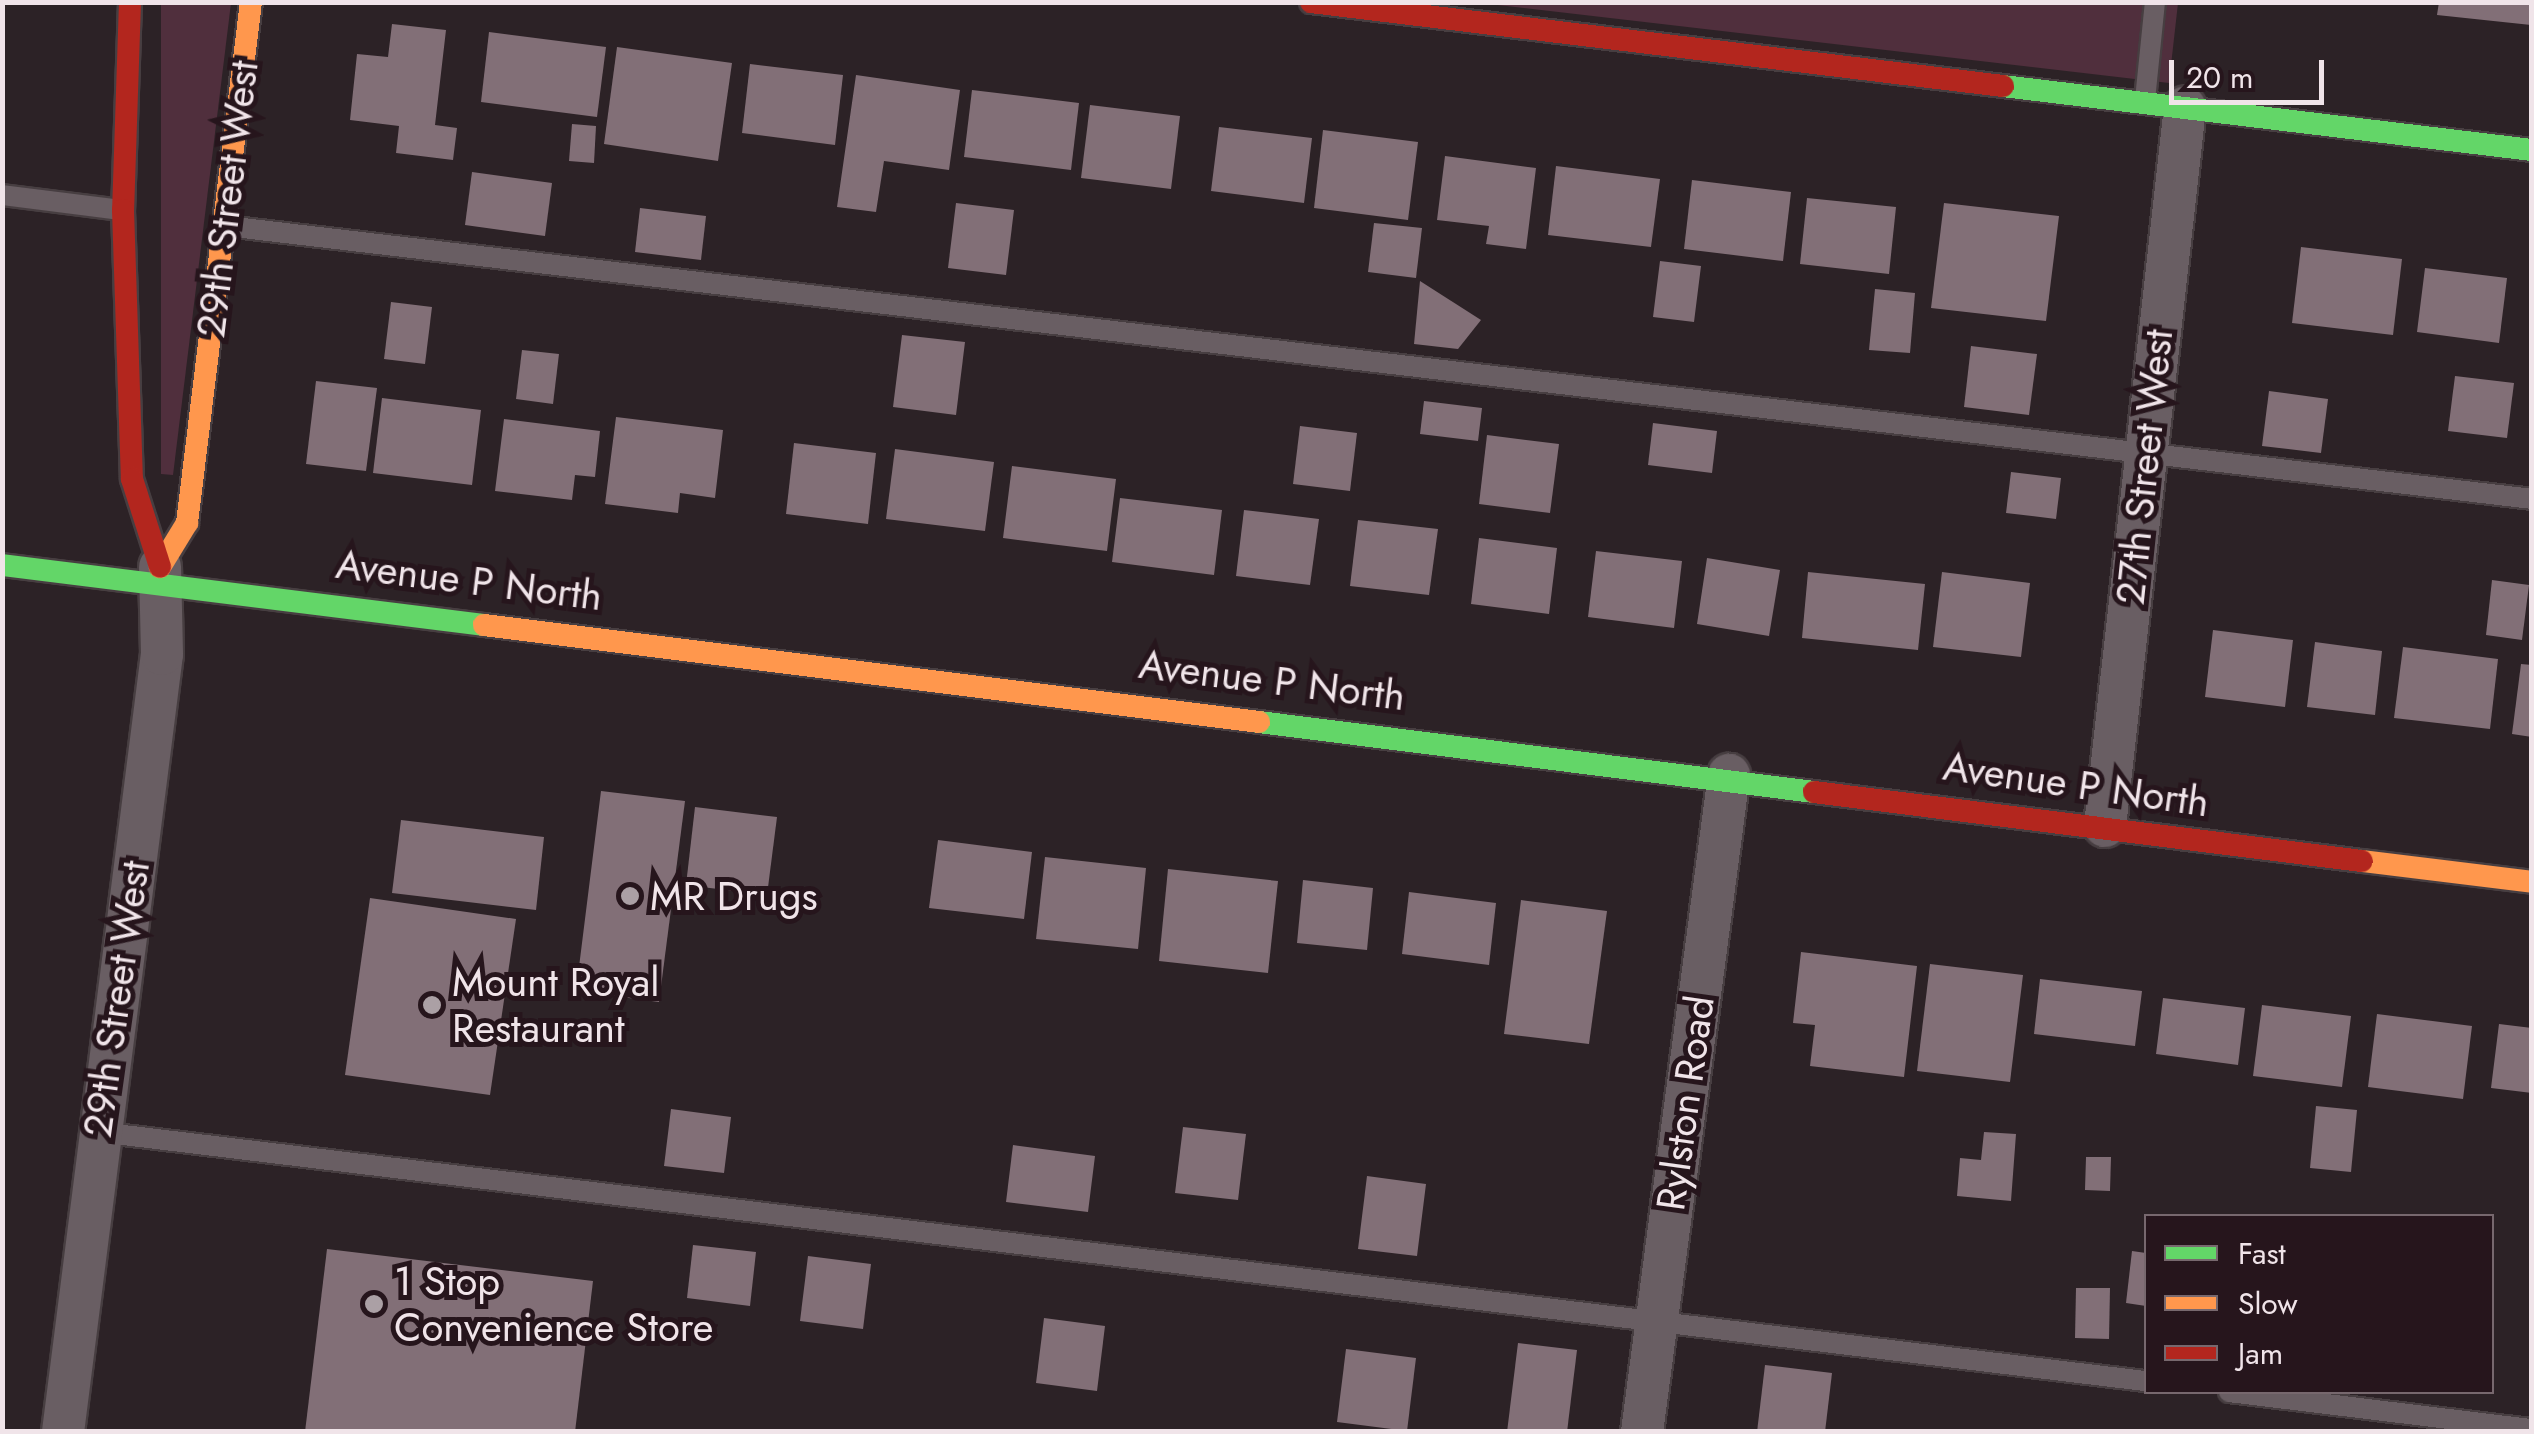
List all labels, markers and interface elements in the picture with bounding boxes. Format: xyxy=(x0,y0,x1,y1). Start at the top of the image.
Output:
scale bar xyxy=(2174,40,2329,102)
text: 20 m xyxy=(2186,56,2253,99)
street label: 29th Street West xyxy=(186,58,268,340)
street label: 27th Street West xyxy=(2106,327,2182,607)
street label: Avenue P North xyxy=(333,540,605,620)
street label: Avenue P North xyxy=(1136,640,1408,720)
street label: Avenue P North xyxy=(1940,742,2212,826)
street label: 29th Street West xyxy=(73,858,159,1140)
place label: MR Drugs xyxy=(650,872,818,920)
marker: MR Drugs xyxy=(619,885,641,907)
place label: Mount Royal Restaurant xyxy=(452,958,660,1052)
street label: Rylston Road xyxy=(1646,993,1724,1213)
marker: Mount Royal Restaurant xyxy=(421,994,443,1016)
legend xyxy=(2144,1214,2494,1394)
text: Fast xyxy=(2238,1232,2286,1275)
place label: 1 Stop Convenience Store xyxy=(394,1257,713,1351)
text: Slow xyxy=(2238,1282,2298,1325)
marker: 1 Stop Convenience Store xyxy=(363,1293,385,1315)
text: Jam xyxy=(2238,1332,2283,1375)

